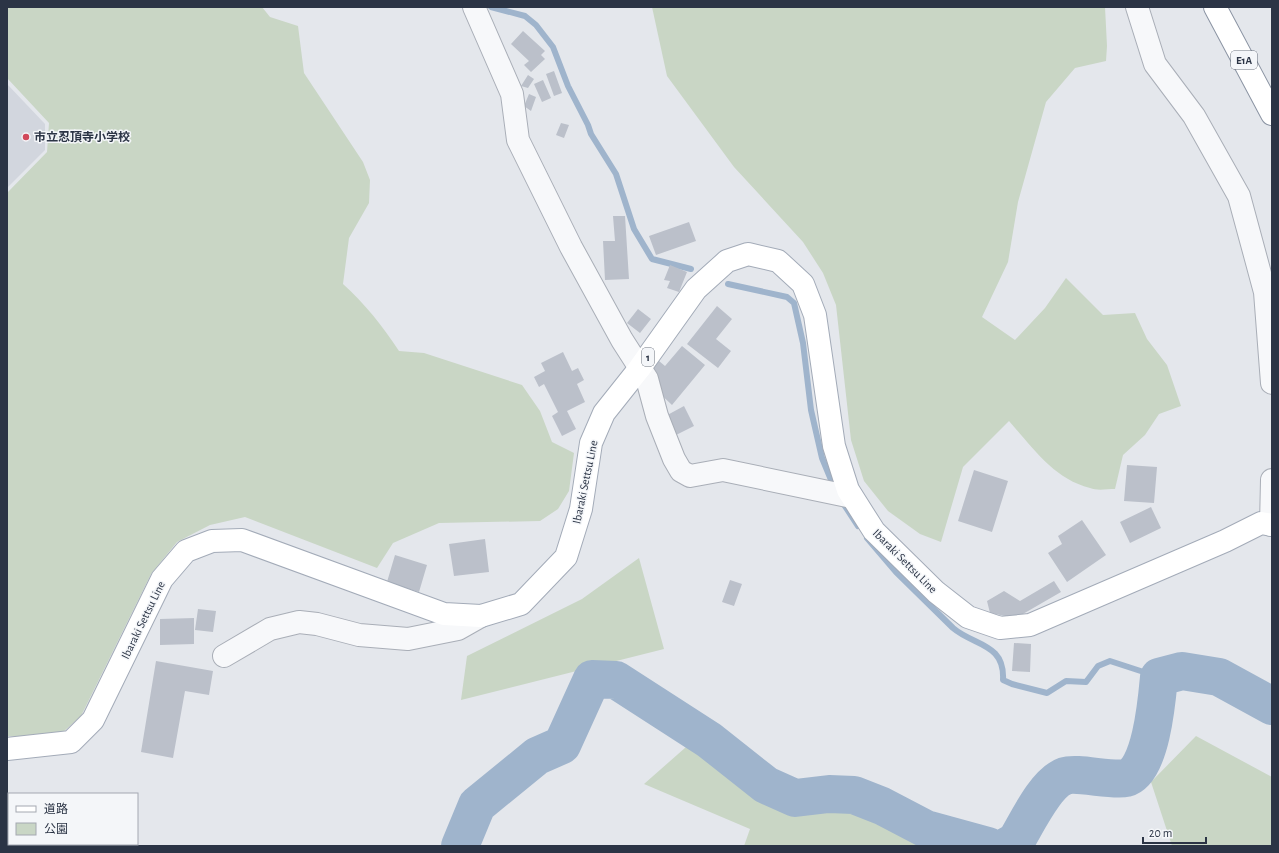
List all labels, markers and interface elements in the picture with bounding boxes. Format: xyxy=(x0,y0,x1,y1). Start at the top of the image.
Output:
road number: E1A xyxy=(1231,51,1257,69)
place label: 市立忍頂寺小学校 xyxy=(34,130,130,143)
marker: 市立忍頂寺小学校 xyxy=(21,132,31,142)
road number: 1 xyxy=(642,348,654,366)
street label: Ibaraki Settsu Line xyxy=(570,439,600,525)
street label: Ibaraki Settsu Line xyxy=(871,527,939,595)
street label: Ibaraki Settsu Line xyxy=(119,579,167,661)
legend xyxy=(8,793,138,845)
text: 道路 xyxy=(44,802,68,815)
scale bar xyxy=(1143,819,1206,845)
text: 公園 xyxy=(44,823,68,835)
text: 20 m xyxy=(1149,827,1172,839)

